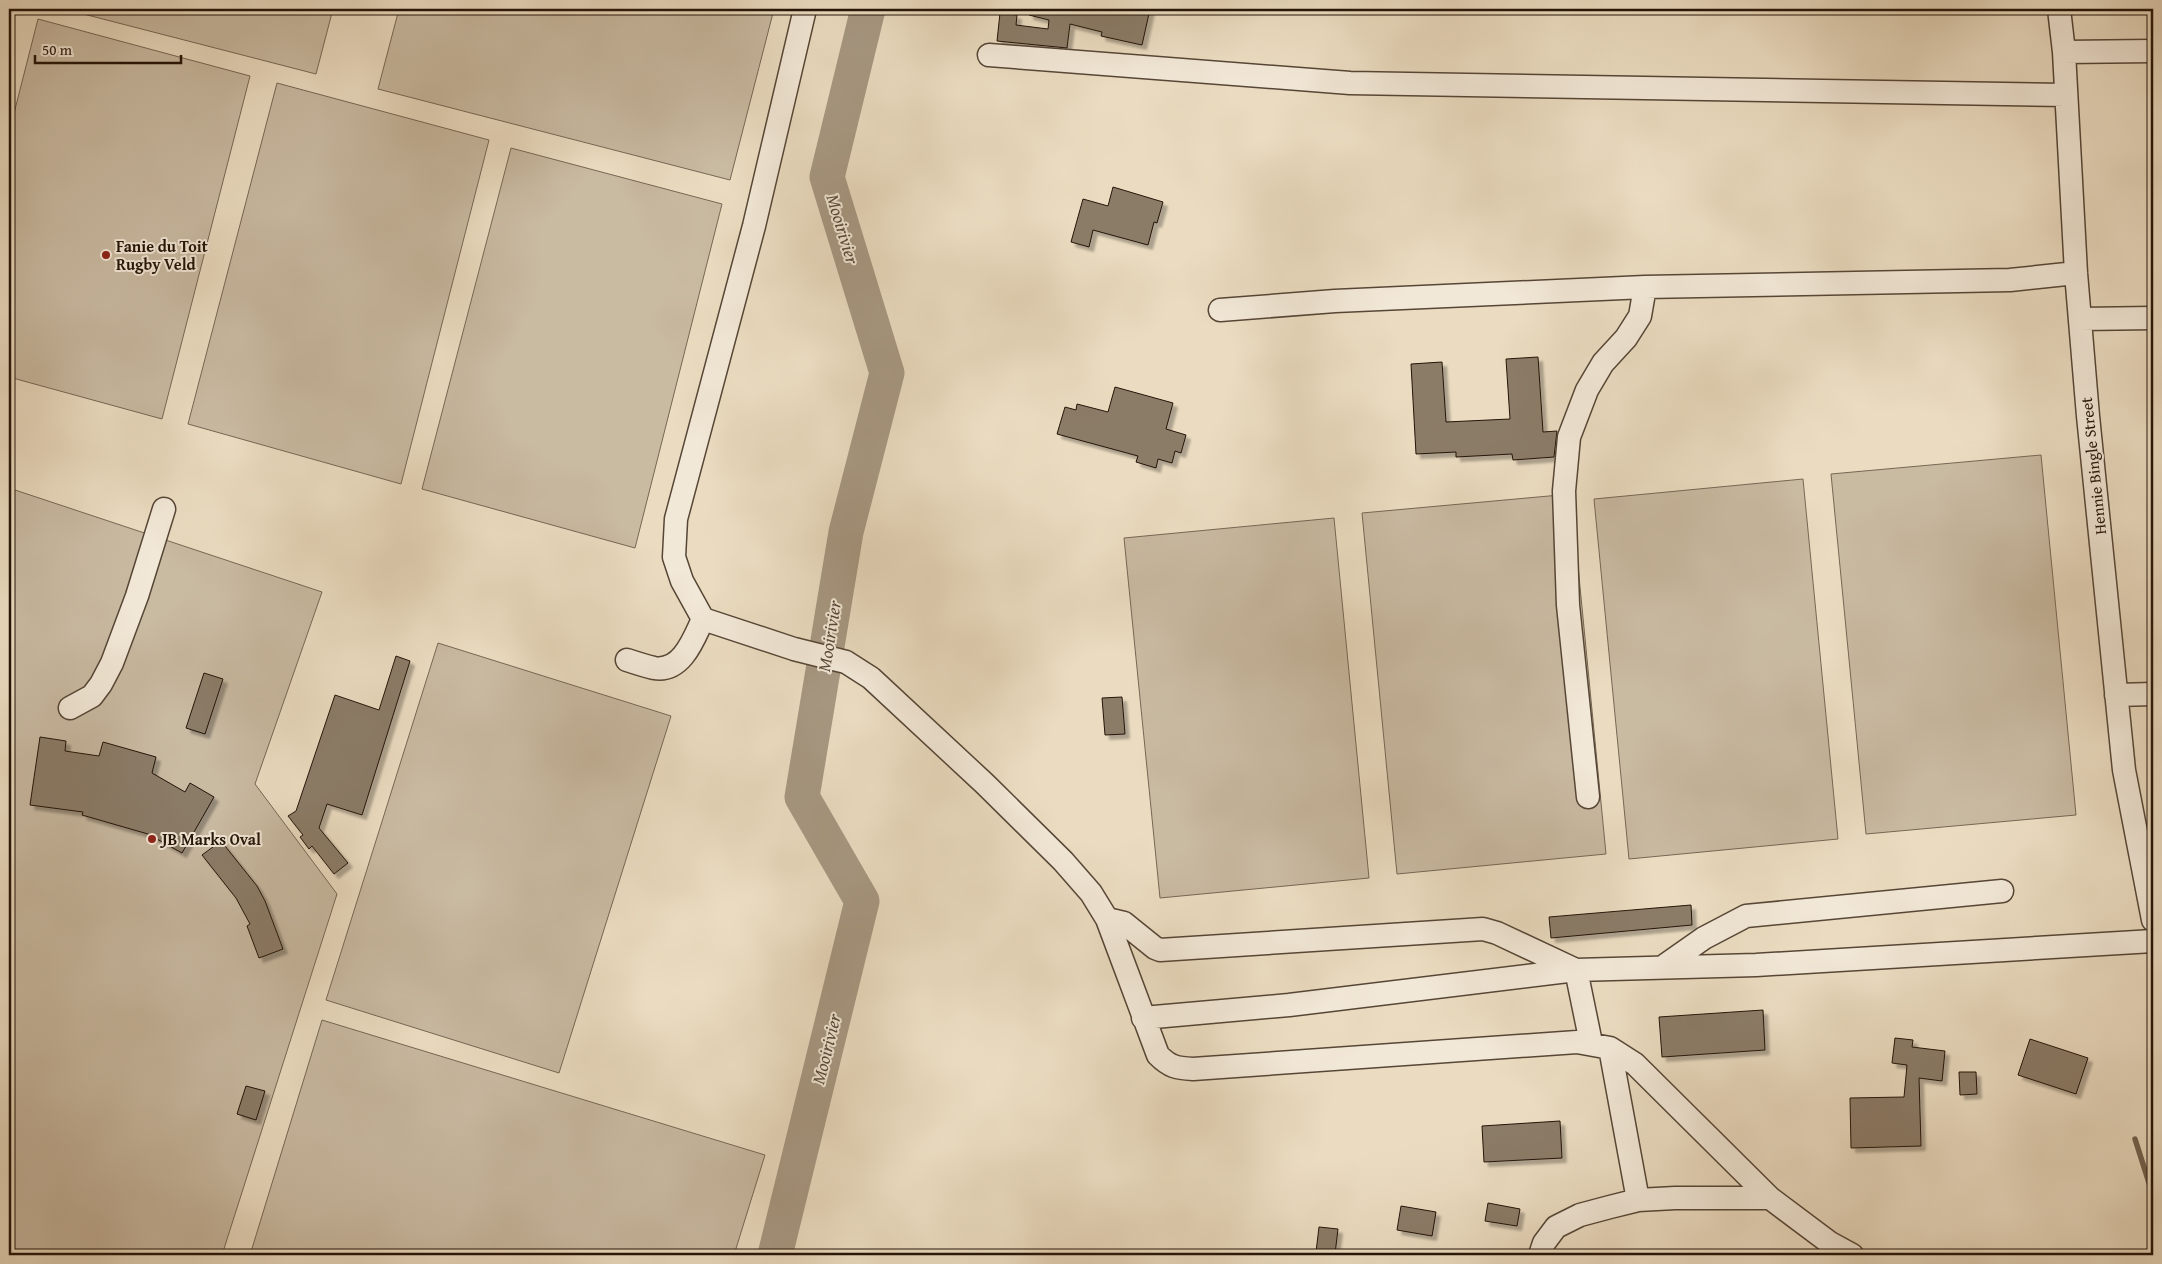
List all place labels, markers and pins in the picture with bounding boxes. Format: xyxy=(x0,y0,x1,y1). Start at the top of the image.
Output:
place label: Fanie du Toit Rugby Veld xyxy=(116,234,208,276)
marker: Fanie du Toit Rugby Veld xyxy=(100,249,112,261)
place label: JB Marks Oval xyxy=(159,827,261,851)
marker: JB Marks Oval xyxy=(146,833,158,845)

